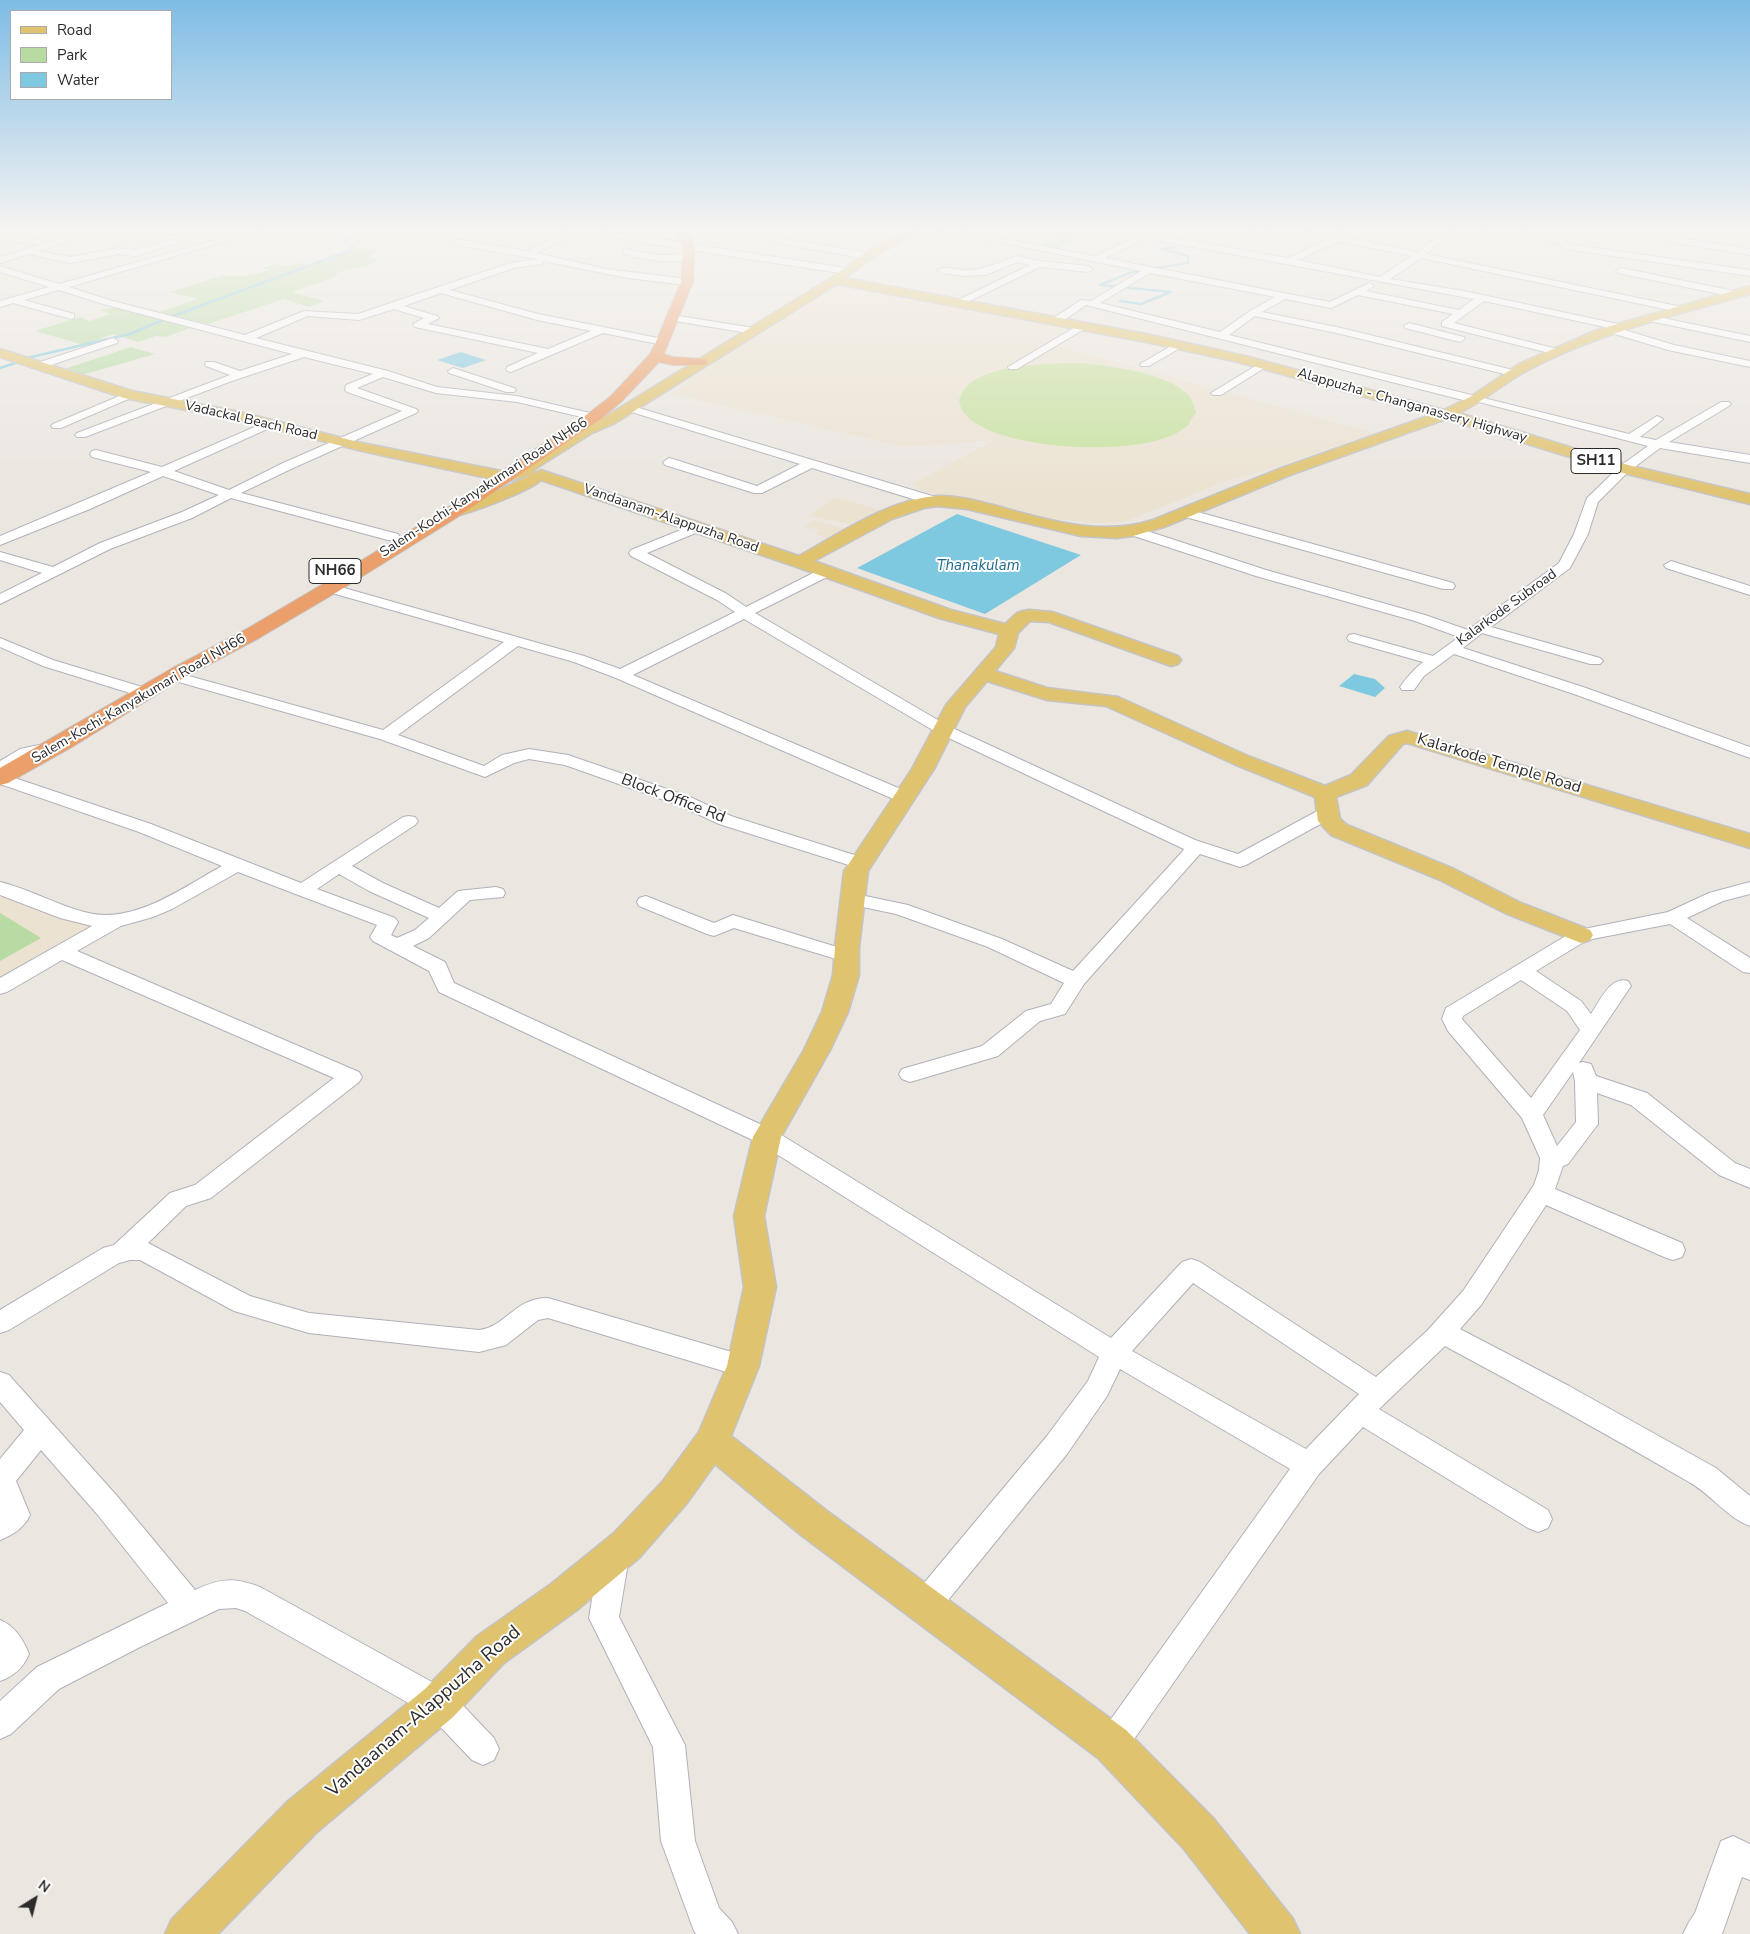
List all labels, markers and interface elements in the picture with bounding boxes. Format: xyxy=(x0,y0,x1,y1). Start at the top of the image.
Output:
legend xyxy=(10,10,172,100)
text: Road xyxy=(57,20,92,40)
text: Park xyxy=(57,45,87,65)
text: Water xyxy=(57,70,99,90)
street label: Alappuzha - Changanassery Highway xyxy=(1295,365,1529,447)
street label: Vadackal Beach Road xyxy=(183,398,319,444)
street label: Salem-Kochi-Kanyakumari Road NH66 xyxy=(377,414,591,562)
road number: SH11 xyxy=(1571,448,1621,474)
street label: Vandaanam-Alappuzha Road xyxy=(581,481,761,557)
water label: Thanakulam xyxy=(936,557,1020,575)
road number: NH66 xyxy=(309,558,361,584)
street label: Kalarkode Subroad xyxy=(1454,566,1560,650)
street label: Salem-Kochi-Kanyakumari Road NH66 xyxy=(29,631,249,767)
street label: Kalarkode Temple Road xyxy=(1415,730,1583,798)
street label: Block Office Rd xyxy=(618,770,728,828)
street label: Vandaanam-Alappuzha Road xyxy=(322,1621,526,1803)
north arrow xyxy=(10,1874,60,1924)
text: N xyxy=(34,1876,54,1897)

